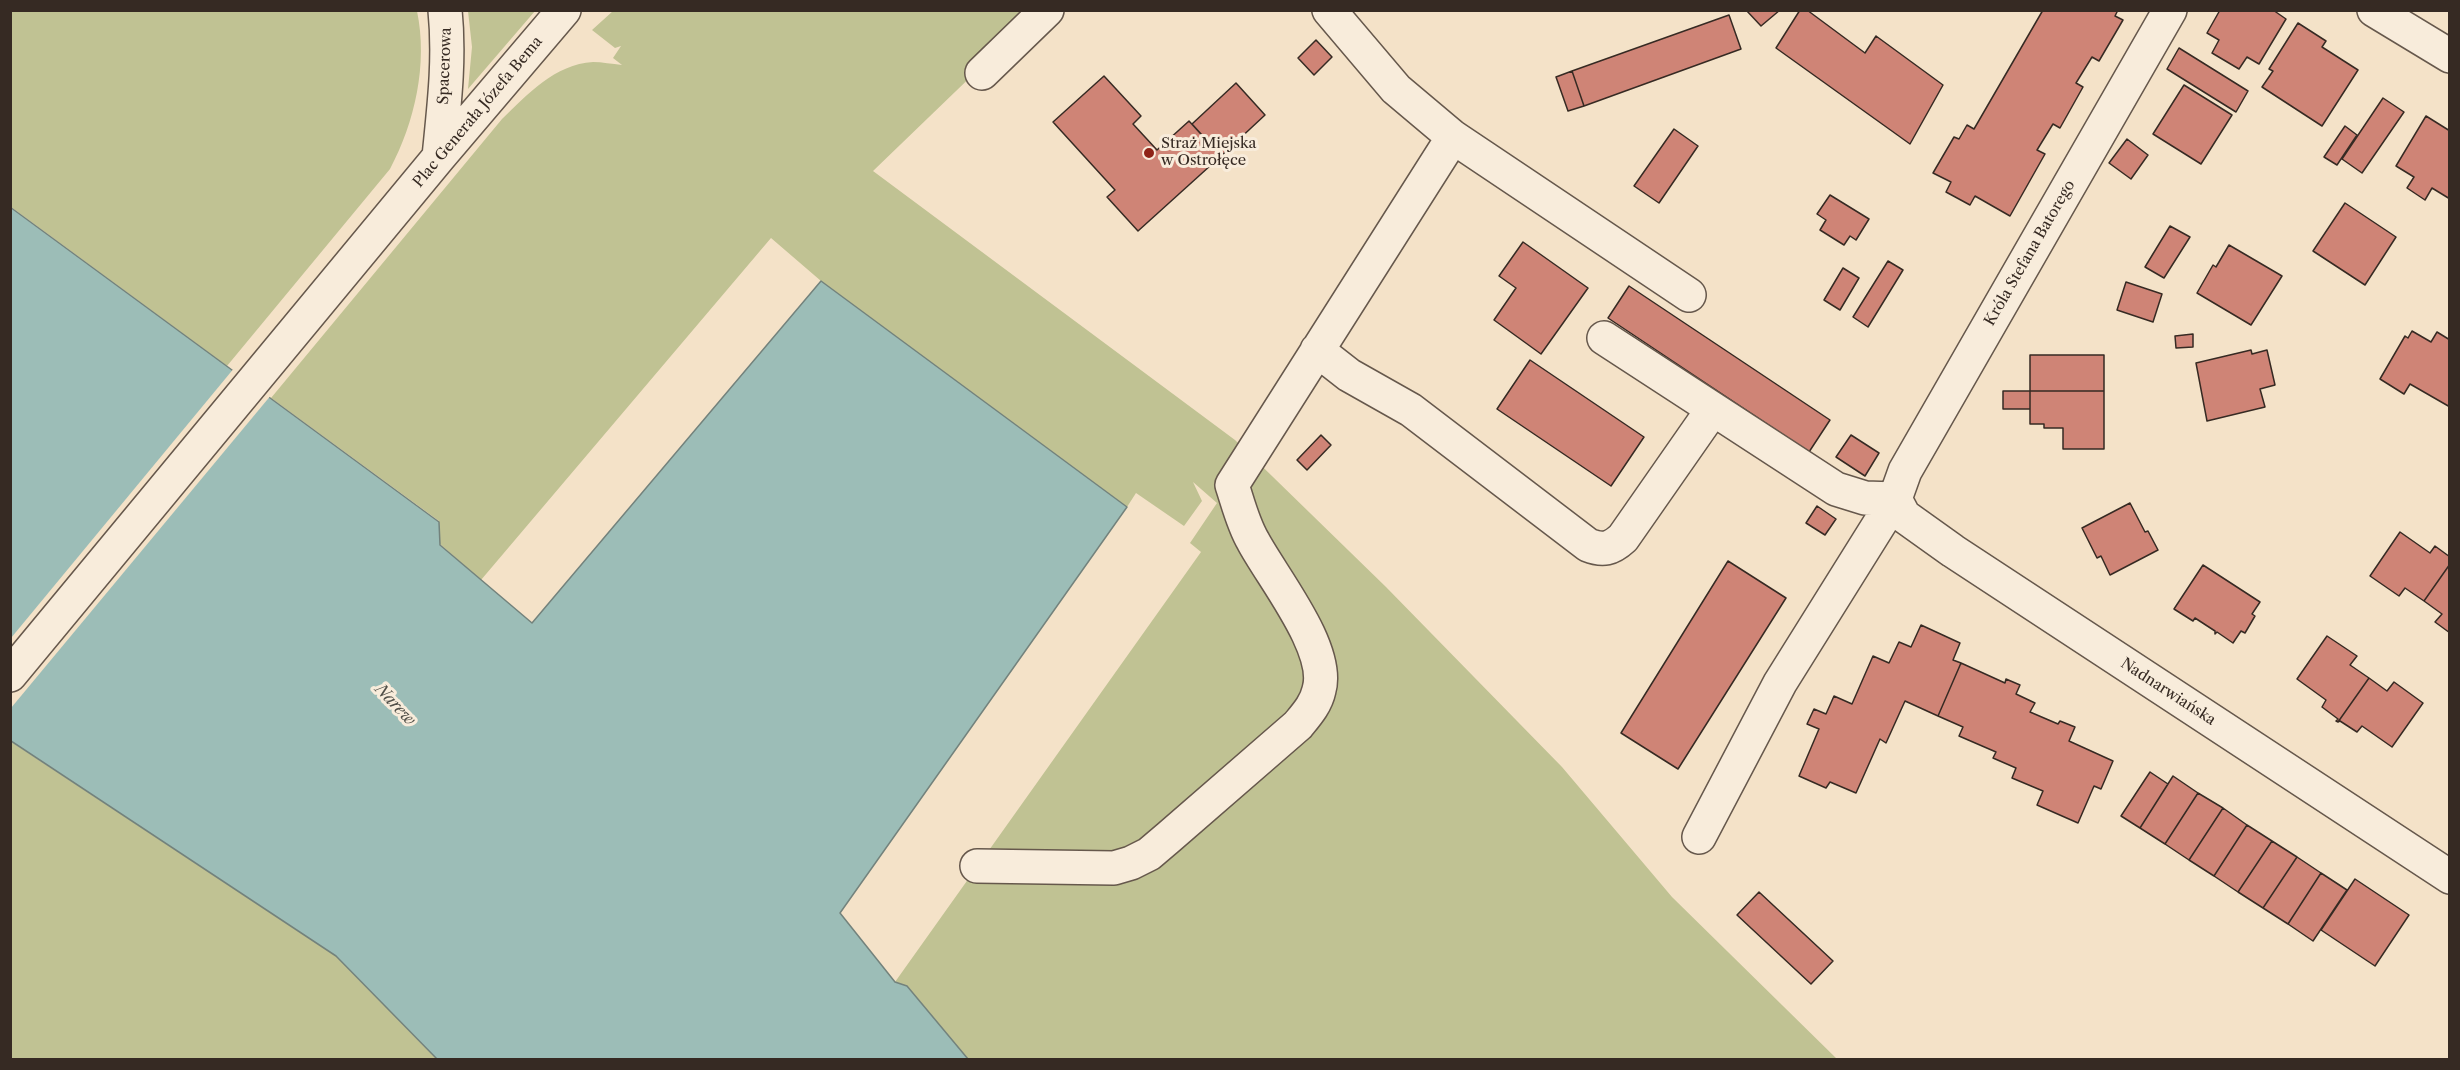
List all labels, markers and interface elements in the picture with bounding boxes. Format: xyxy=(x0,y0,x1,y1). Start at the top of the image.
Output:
street label: Spacerowa xyxy=(435,27,455,105)
street label: Plac Generała Józefa Bema xyxy=(410,33,546,191)
place label: Straż Miejska w Ostrołęce xyxy=(1161,135,1256,170)
marker: Straż Miejska w Ostrołęce xyxy=(1142,146,1156,160)
street label: Króla Stefana Batorego xyxy=(1981,177,2079,329)
street label: Nadnarwiańska xyxy=(2117,655,2219,729)
water label: Narew xyxy=(371,680,419,730)

